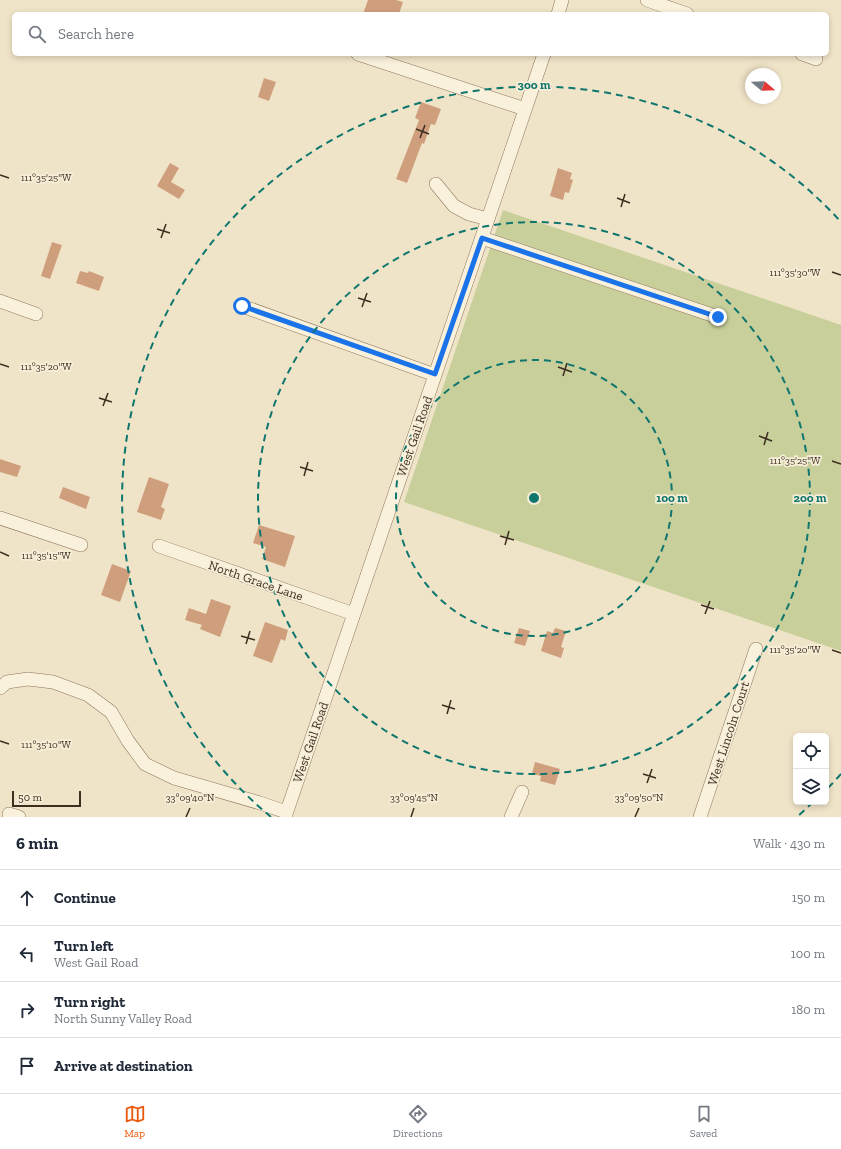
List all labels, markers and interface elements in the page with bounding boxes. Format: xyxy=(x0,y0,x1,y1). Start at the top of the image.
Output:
search box xyxy=(12,12,829,56)
icon: search xyxy=(26,23,48,45)
text: Search here xyxy=(58,25,134,43)
north arrow xyxy=(745,68,781,104)
text: 300 m xyxy=(518,78,551,92)
text: 111°35'25"W xyxy=(21,172,72,184)
text: 111°35'30"W xyxy=(770,267,821,279)
route start xyxy=(233,297,251,315)
route end xyxy=(709,308,727,326)
text: 111°35'20"W xyxy=(20,361,72,373)
street label: West Gail Road xyxy=(394,394,435,479)
text: 111°35'25"W xyxy=(770,455,821,467)
centre of rings xyxy=(527,491,541,505)
text: 100 m xyxy=(656,491,688,505)
text: 200 m xyxy=(793,491,827,505)
text: 111°35'15"W xyxy=(21,550,71,562)
street label: North Grace Lane xyxy=(207,557,305,604)
text: 111°35'20"W xyxy=(769,644,821,656)
street label: West Lincoln Court xyxy=(705,679,752,787)
street label: West Gail Road xyxy=(290,700,331,785)
map controls xyxy=(793,733,829,805)
button: locate xyxy=(793,733,829,769)
text: 111°35'10"W xyxy=(21,739,72,751)
button: layers xyxy=(793,769,829,805)
scale bar xyxy=(12,789,81,808)
text: 50 m xyxy=(18,791,42,804)
text: 33°09'40"N xyxy=(166,792,215,804)
text: 33°09'45"N xyxy=(390,792,439,804)
text: 33°09'50"N xyxy=(615,792,664,804)
text: 6 min xyxy=(16,833,58,853)
text: Walk · 430 m xyxy=(753,836,825,851)
icon: ahead xyxy=(16,887,38,909)
text: Continue xyxy=(54,889,116,907)
text: 150 m xyxy=(792,890,825,905)
text: Turn left xyxy=(54,937,114,955)
icon: left xyxy=(16,943,38,965)
text: 100 m xyxy=(791,946,825,961)
text: West Gail Road xyxy=(54,955,138,970)
text: Turn right xyxy=(54,993,125,1011)
icon: right xyxy=(16,999,38,1021)
text: 180 m xyxy=(791,1002,825,1017)
text: North Sunny Valley Road xyxy=(54,1011,192,1026)
icon: arrive xyxy=(16,1055,38,1077)
text: Arrive at destination xyxy=(54,1057,193,1075)
tab: Map xyxy=(124,1103,146,1140)
tab: Directions xyxy=(393,1103,443,1140)
tab: Saved xyxy=(690,1103,717,1140)

